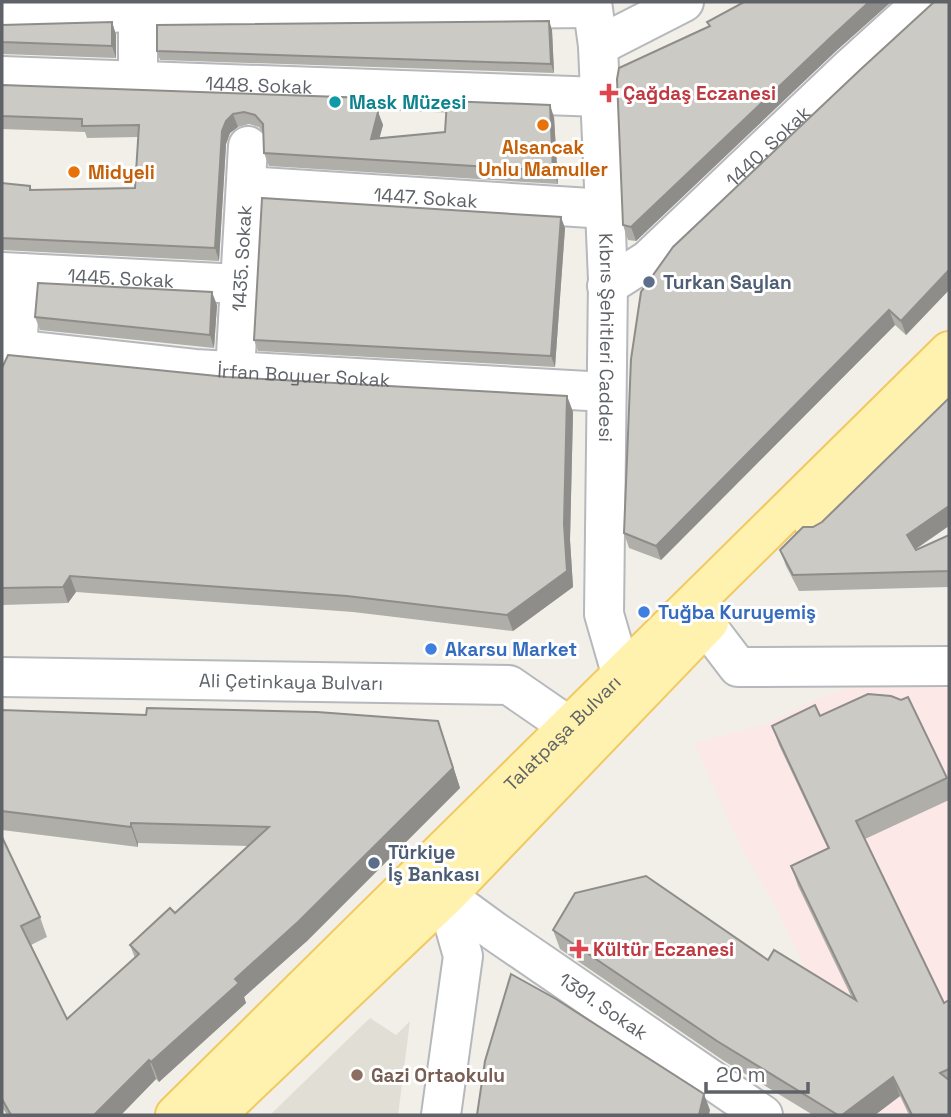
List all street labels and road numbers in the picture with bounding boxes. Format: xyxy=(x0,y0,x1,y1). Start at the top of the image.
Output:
street label: 1448. Sokak xyxy=(205,71,313,100)
street label: 1440. Sokak xyxy=(721,100,816,192)
street label: 1447. Sokak xyxy=(373,182,478,214)
street label: 1435. Sokak xyxy=(227,204,258,312)
street label: Kıbrıs Şehitleri Caddesi xyxy=(593,232,620,442)
street label: 1445. Sokak xyxy=(67,263,175,294)
street label: İrfan Boyuer Sokak xyxy=(217,358,391,393)
street label: Ali Çetinkaya Bulvarı xyxy=(199,668,383,696)
street label: Talatpaşa Bulvarı xyxy=(499,670,626,796)
street label: 1391. Sokak xyxy=(554,967,653,1046)

